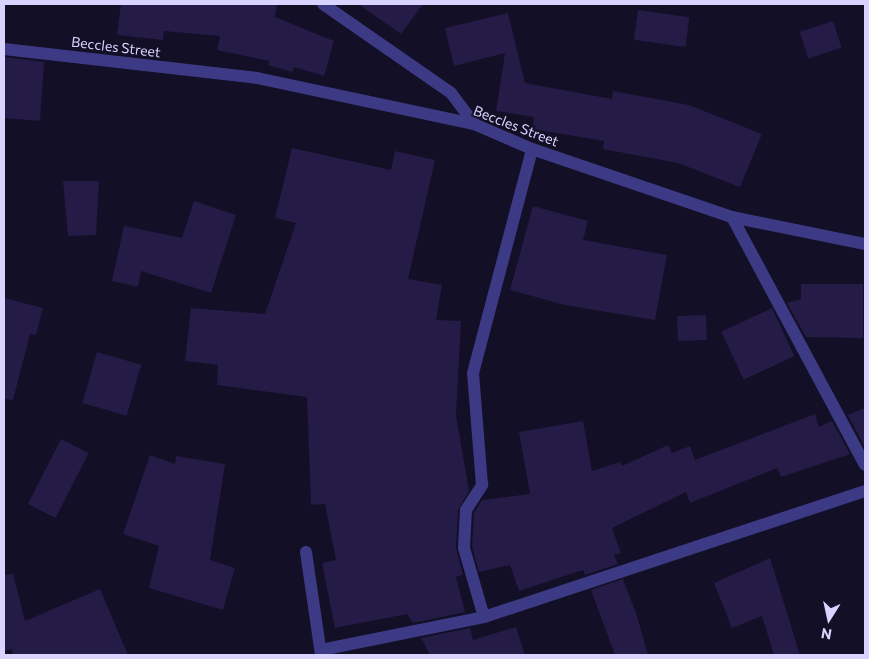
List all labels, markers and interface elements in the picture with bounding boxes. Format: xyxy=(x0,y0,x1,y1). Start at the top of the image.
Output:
street label: Beccles Street xyxy=(70,33,162,61)
street label: Beccles Street xyxy=(471,102,561,150)
north arrow xyxy=(804,594,854,644)
text: N xyxy=(820,625,833,644)

